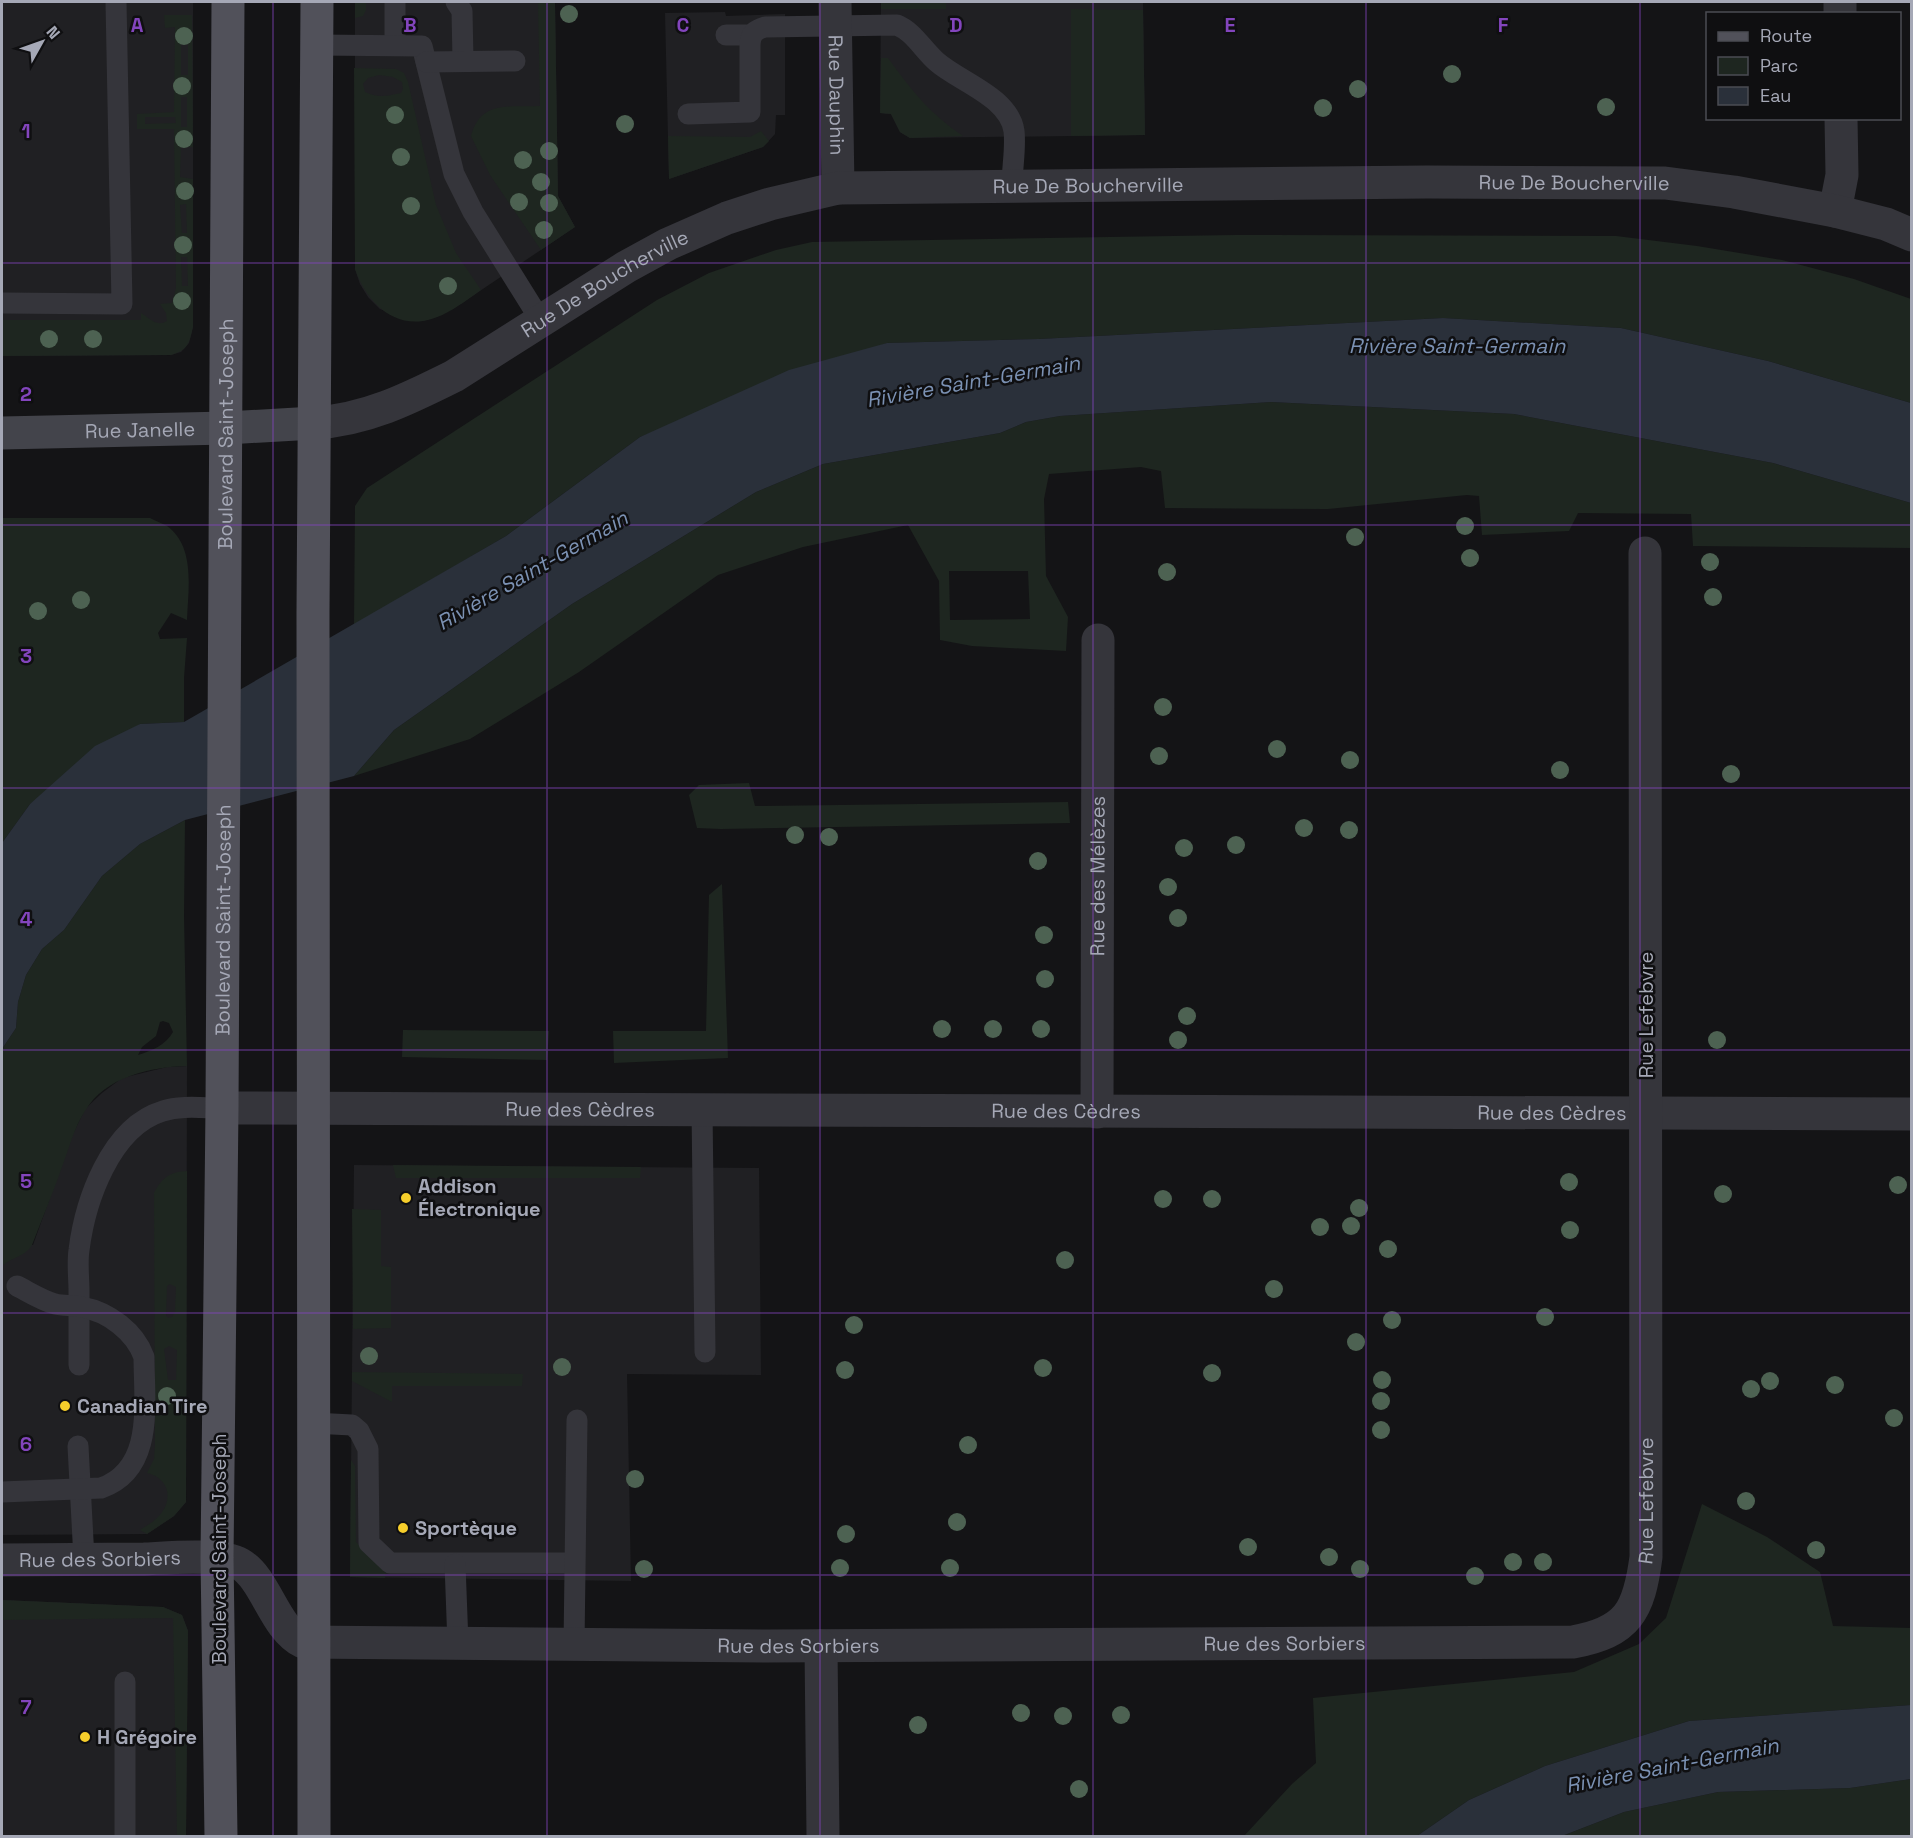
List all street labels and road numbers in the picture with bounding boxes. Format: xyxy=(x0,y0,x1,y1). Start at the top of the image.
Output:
street label: Rue Dauphin xyxy=(823,34,850,156)
street label: Rue De Boucherville xyxy=(1479,169,1670,196)
street label: Rue De Boucherville xyxy=(993,171,1184,199)
street label: Rue De Boucherville xyxy=(516,224,693,343)
street label: Boulevard Saint-Joseph xyxy=(212,318,239,550)
street label: Rue Janelle xyxy=(84,416,195,444)
street label: Rue des Mélèzes xyxy=(1084,796,1111,956)
street label: Boulevard Saint-Joseph xyxy=(209,804,237,1036)
street label: Rue Lefebvre xyxy=(1633,952,1659,1078)
street label: Rue des Cèdres xyxy=(505,1096,655,1123)
street label: Rue des Cèdres xyxy=(991,1098,1141,1124)
street label: Rue des Cèdres xyxy=(1477,1099,1627,1126)
street label: Boulevard Saint-Joseph xyxy=(206,1433,232,1665)
street label: Rue Lefebvre xyxy=(1632,1437,1660,1566)
street label: Rue des Sorbiers xyxy=(19,1544,181,1573)
street label: Rue des Sorbiers xyxy=(1203,1630,1365,1657)
street label: Rue des Sorbiers xyxy=(717,1632,879,1659)

